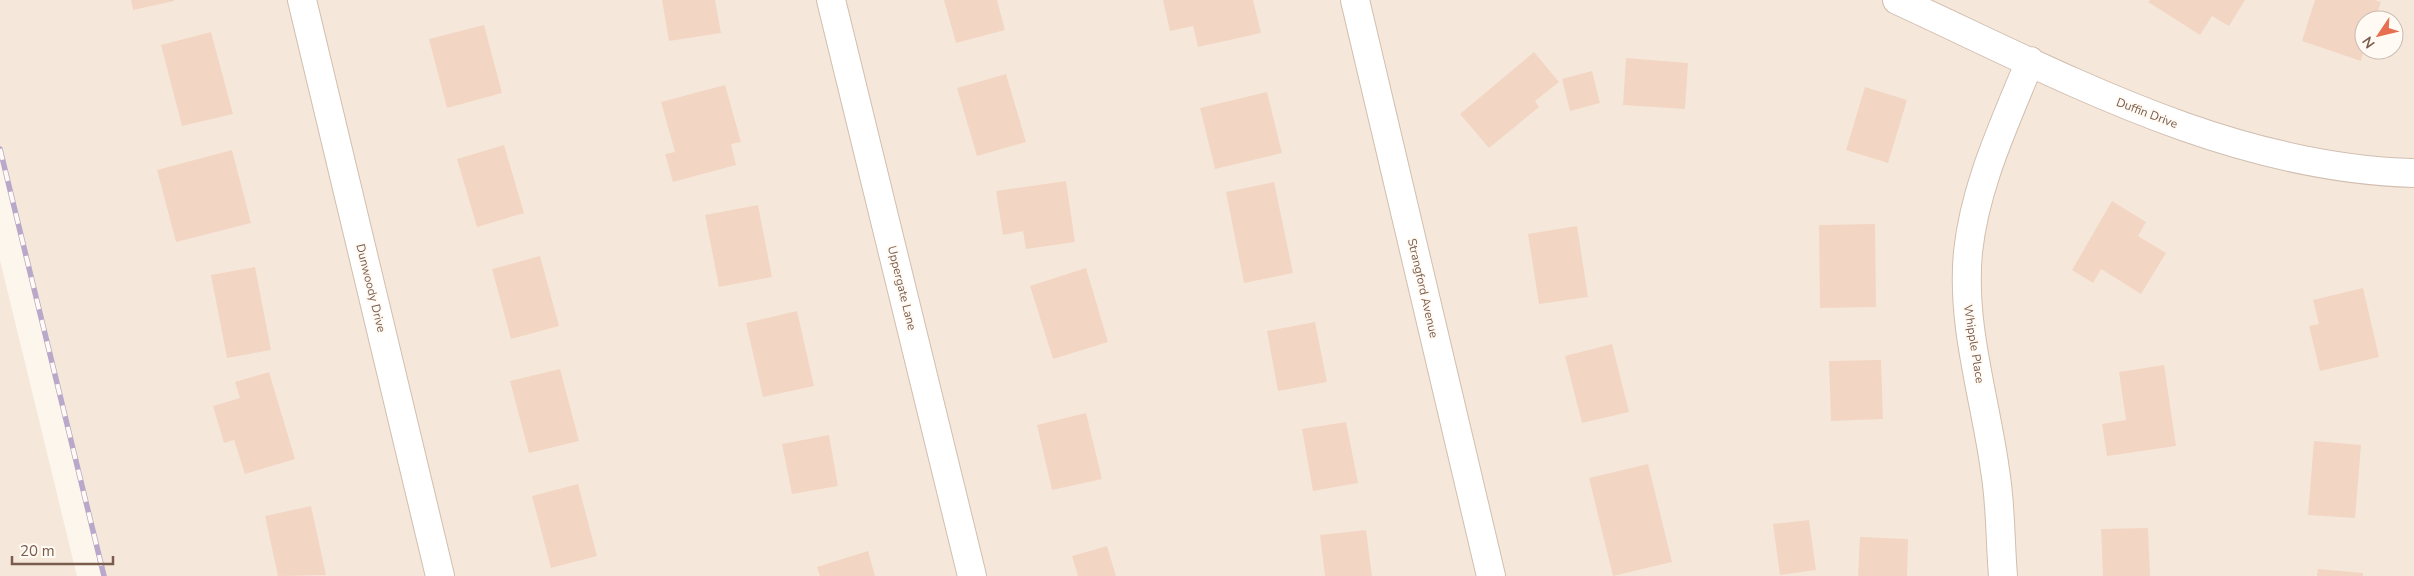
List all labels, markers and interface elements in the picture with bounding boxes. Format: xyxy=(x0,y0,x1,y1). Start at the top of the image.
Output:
north arrow xyxy=(2354,10,2404,60)
text: N xyxy=(2358,32,2380,52)
street label: Duffin Drive xyxy=(2114,94,2180,132)
street label: Strangford Avenue xyxy=(1404,237,1442,339)
street label: Dunwoody Drive xyxy=(352,242,390,334)
street label: Uppergate Lane xyxy=(884,244,920,332)
street label: Whipple Place xyxy=(1960,304,1988,384)
scale bar xyxy=(12,534,114,566)
text: 20 m xyxy=(20,541,55,561)

